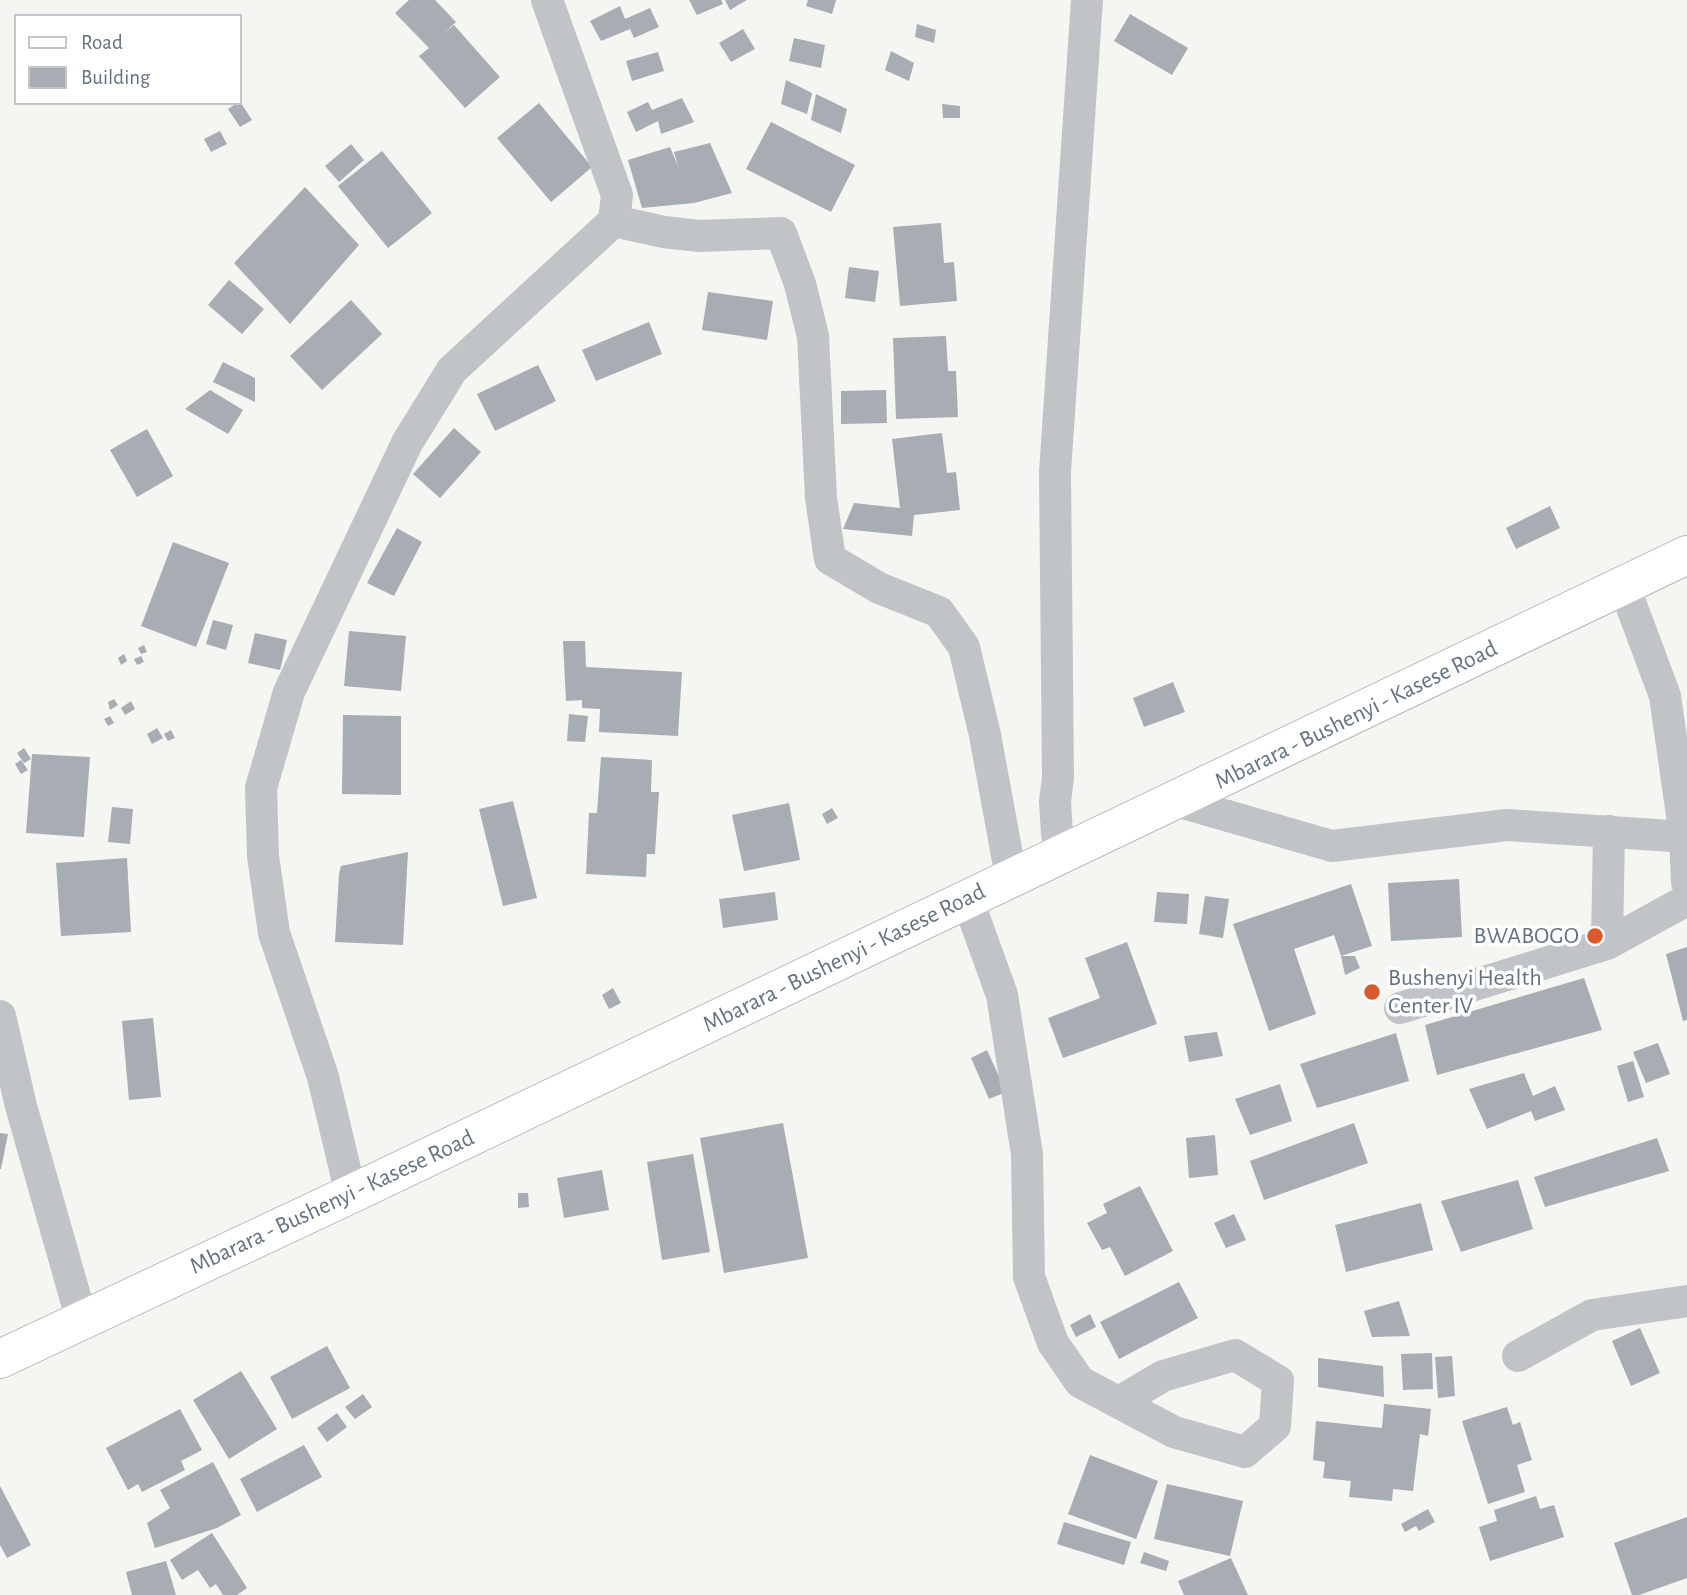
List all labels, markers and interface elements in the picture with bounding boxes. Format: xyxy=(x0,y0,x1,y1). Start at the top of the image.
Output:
legend xyxy=(14,14,242,105)
text: Road xyxy=(81,32,123,53)
text: Building xyxy=(81,67,150,88)
street label: Mbarara - Bushenyi - Kasese Road xyxy=(1210,634,1502,796)
street label: Mbarara - Bushenyi - Kasese Road xyxy=(698,877,990,1039)
place label: BWABOGO xyxy=(1474,922,1579,950)
marker: BWABOGO xyxy=(1585,926,1605,946)
place label: Bushenyi Health Center IV xyxy=(1388,964,1542,1020)
marker: Bushenyi Health Center IV xyxy=(1362,982,1382,1002)
street label: Mbarara - Bushenyi - Kasese Road xyxy=(185,1123,479,1281)

